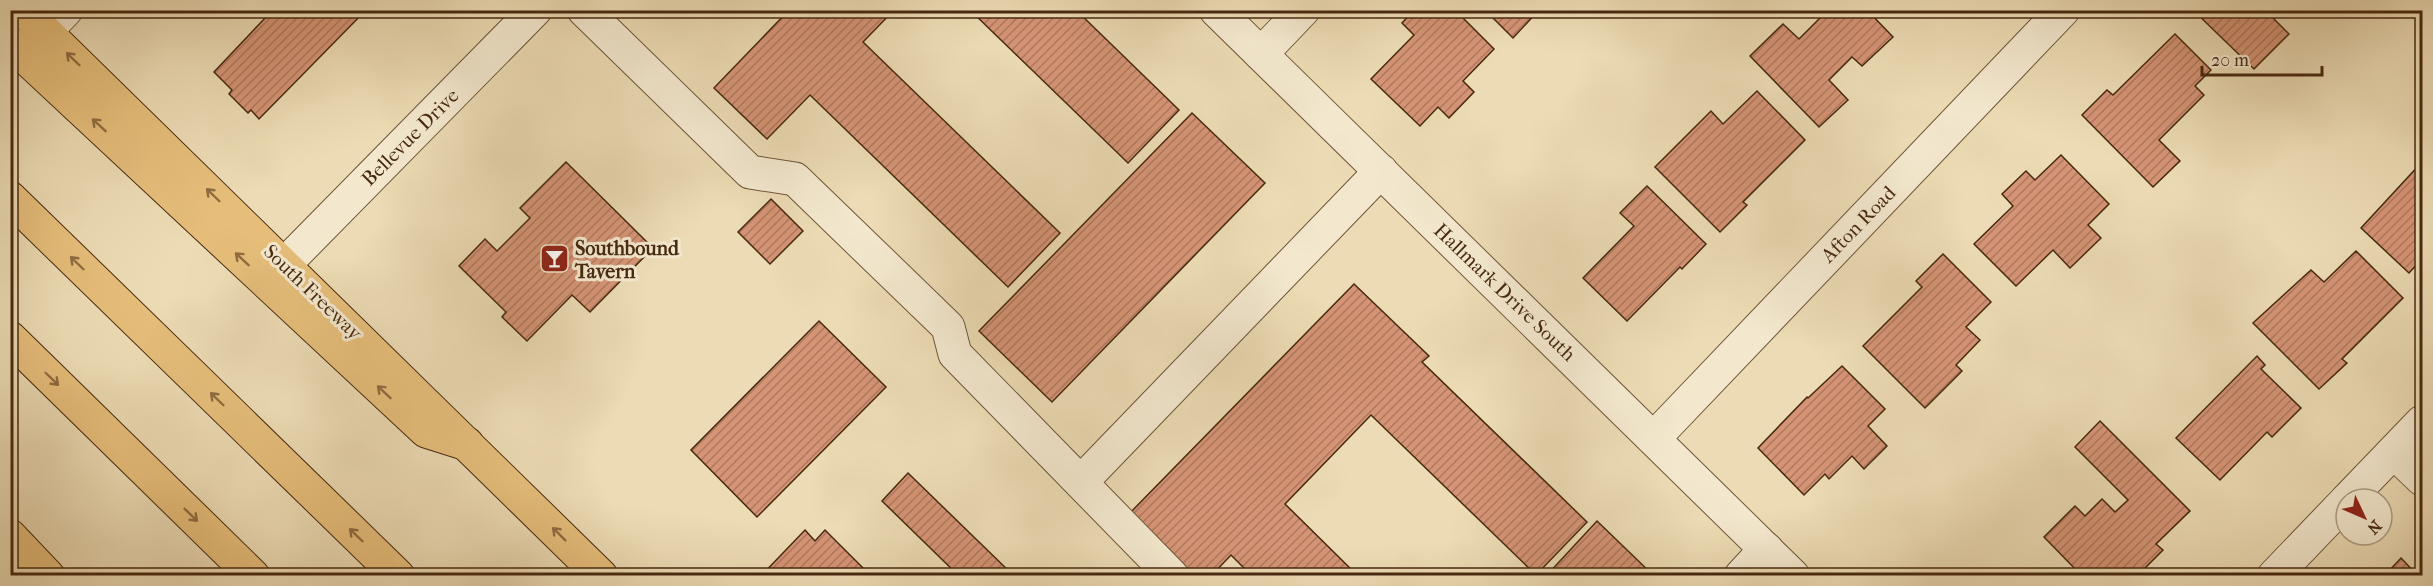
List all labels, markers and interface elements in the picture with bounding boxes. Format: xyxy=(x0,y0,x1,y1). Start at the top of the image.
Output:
scale bar xyxy=(2202,39,2322,77)
text: 20 m xyxy=(2211,50,2249,71)
one-way arrow xyxy=(65,52,80,66)
street label: Bellevue Drive xyxy=(357,84,464,191)
one-way arrow xyxy=(92,118,107,132)
street label: Afton Road xyxy=(1816,181,1901,268)
one-way arrow xyxy=(205,187,220,202)
street label: Hallmark Drive South xyxy=(1429,219,1581,366)
place label: Southbound Tavern xyxy=(574,237,680,283)
street label: South Freeway xyxy=(259,240,367,346)
bar icon: Southbound Tavern xyxy=(538,243,570,275)
one-way arrow xyxy=(234,251,249,266)
one-way arrow xyxy=(69,255,84,270)
one-way arrow xyxy=(45,371,60,386)
one-way arrow xyxy=(377,385,392,399)
one-way arrow xyxy=(209,391,224,406)
north arrow xyxy=(2334,487,2394,547)
one-way arrow xyxy=(184,508,199,523)
text: N xyxy=(2363,516,2385,539)
one-way arrow xyxy=(349,527,364,542)
one-way arrow xyxy=(552,527,567,542)

